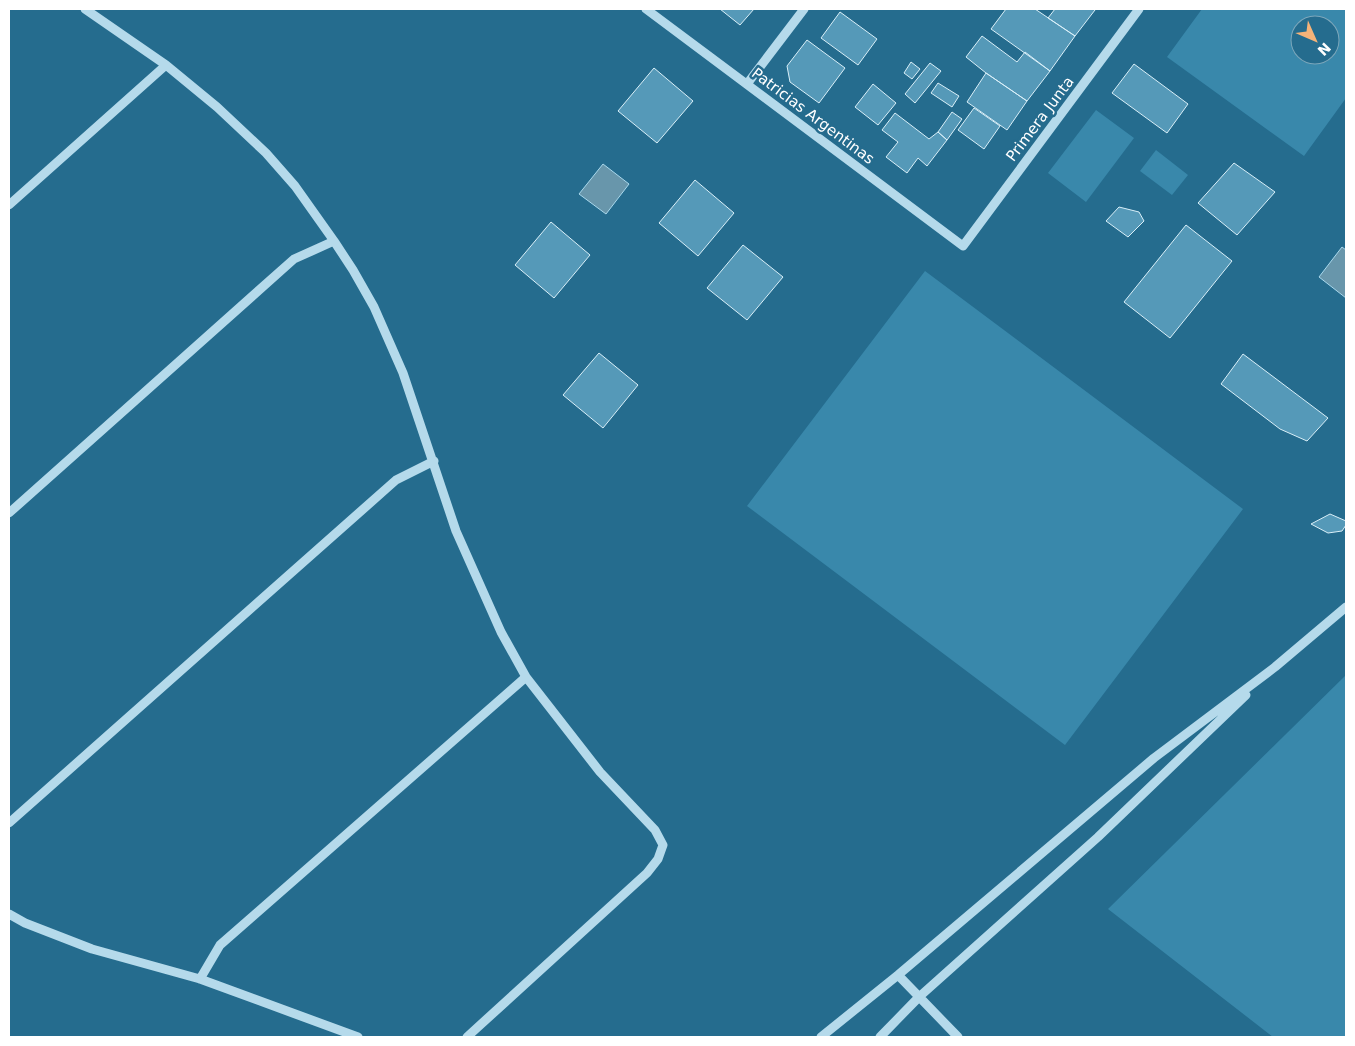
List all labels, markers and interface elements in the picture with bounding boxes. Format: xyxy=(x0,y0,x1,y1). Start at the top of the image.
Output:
north arrow xyxy=(1290,15,1340,65)
text: N xyxy=(1314,39,1334,59)
street label: Patricias Argentinas xyxy=(748,64,878,168)
street label: Primera Junta xyxy=(1002,73,1078,165)

